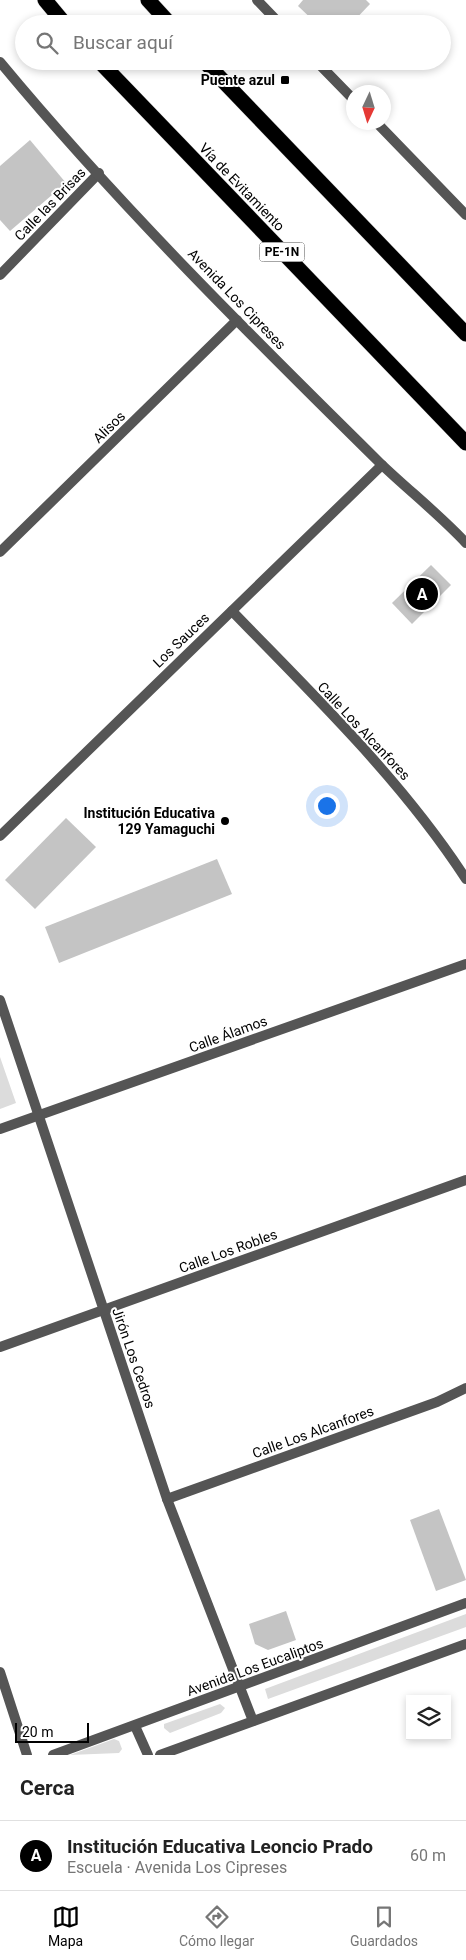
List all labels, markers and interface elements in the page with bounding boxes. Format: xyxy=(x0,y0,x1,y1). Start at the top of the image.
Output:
search box xyxy=(15,15,451,70)
icon: search xyxy=(33,29,61,57)
text: Buscar aquí xyxy=(73,31,173,54)
place label: Puente azul xyxy=(201,72,275,88)
marker: Puente azul xyxy=(279,74,291,86)
north arrow xyxy=(346,85,391,130)
street label: Vía de Evitamiento xyxy=(196,140,288,234)
street label: Calle las Brisas xyxy=(11,164,89,244)
road number: PE-1N xyxy=(260,242,304,262)
street label: Avenida Los Cipreses xyxy=(185,245,289,353)
street label: Alisos xyxy=(90,408,128,446)
pin: A xyxy=(406,575,438,613)
street label: Los Sauces xyxy=(150,609,212,671)
street label: Calle Los Alcanfores xyxy=(315,679,413,783)
your location xyxy=(314,793,340,819)
place label: Institución Educativa 129 Yamaguchi xyxy=(83,805,216,837)
marker: Institución Educativa 129 Yamaguchi xyxy=(219,815,231,827)
street label: Calle Álamos xyxy=(186,1012,269,1056)
street label: Calle Los Robles xyxy=(177,1226,279,1276)
street label: Jirón Los Cedros xyxy=(109,1306,159,1410)
street label: Calle Los Alcanfores xyxy=(250,1403,376,1461)
street label: Avenida Los Eucaliptos xyxy=(185,1635,325,1699)
map controls xyxy=(406,1695,451,1740)
button: layers xyxy=(406,1695,451,1740)
scale bar xyxy=(15,1720,89,1743)
text: 20 m xyxy=(22,1724,54,1740)
text: Cerca xyxy=(20,1776,75,1800)
text: Institución Educativa Leoncio Prado xyxy=(67,1835,373,1858)
text: A xyxy=(31,1846,41,1865)
text: 60 m xyxy=(410,1846,446,1865)
text: Escuela · Avenida Los Cipreses xyxy=(67,1858,287,1877)
tab: Mapa xyxy=(48,1903,83,1949)
tab: Cómo llegar xyxy=(179,1903,254,1949)
tab: Guardados xyxy=(350,1903,418,1949)

